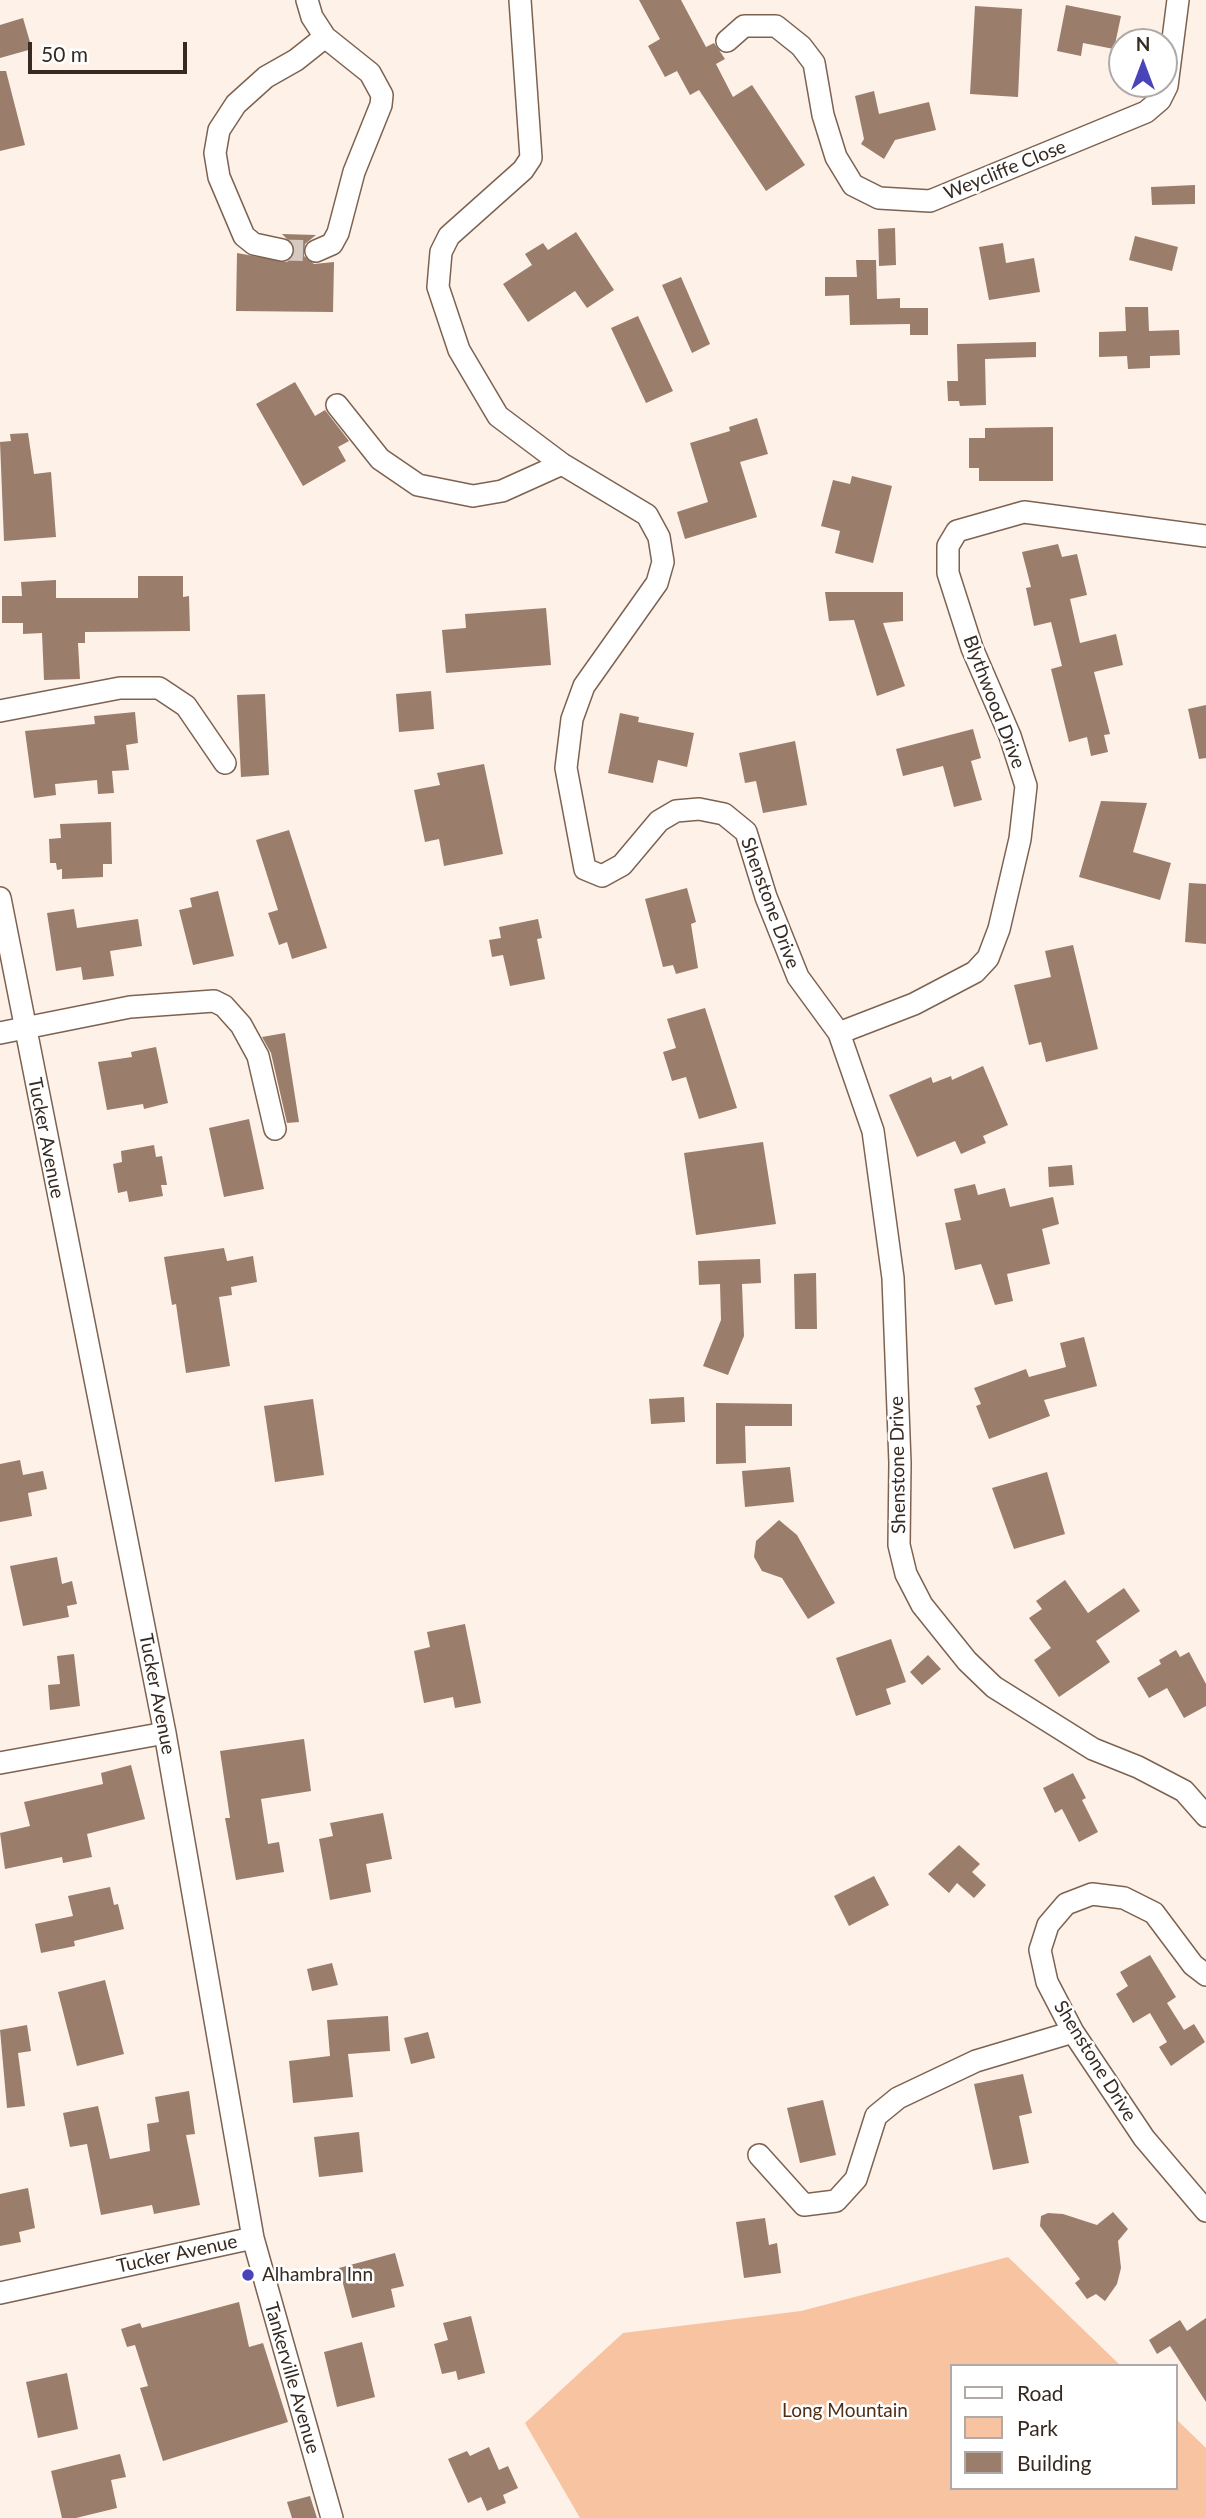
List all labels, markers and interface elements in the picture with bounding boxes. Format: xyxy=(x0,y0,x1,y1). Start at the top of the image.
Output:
scale bar xyxy=(32,28,191,72)
north arrow xyxy=(1108,28,1178,98)
text: N xyxy=(1136,32,1150,55)
text: 50 m xyxy=(41,41,88,66)
street label: Weycliffe Close xyxy=(941,135,1069,205)
street label: Blythwood Drive xyxy=(958,632,1030,772)
street label: Shenstone Drive xyxy=(736,834,804,972)
street label: Tucker Avenue xyxy=(23,1076,69,1200)
street label: Shenstone Drive xyxy=(885,1396,911,1534)
street label: Tucker Avenue xyxy=(134,1632,180,1756)
street label: Shenstone Drive xyxy=(1049,1996,1141,2126)
street label: Tucker Avenue xyxy=(115,2230,239,2278)
place label: Alhambra Inn xyxy=(262,2264,373,2286)
marker: Alhambra Inn xyxy=(240,2267,256,2283)
street label: Tankerville Avenue xyxy=(260,2300,324,2456)
legend xyxy=(950,2364,1178,2490)
text: Road xyxy=(1017,2380,1064,2405)
park label: Long Mountain xyxy=(782,2400,908,2422)
text: Park xyxy=(1017,2415,1058,2440)
text: Building xyxy=(1017,2450,1092,2475)

